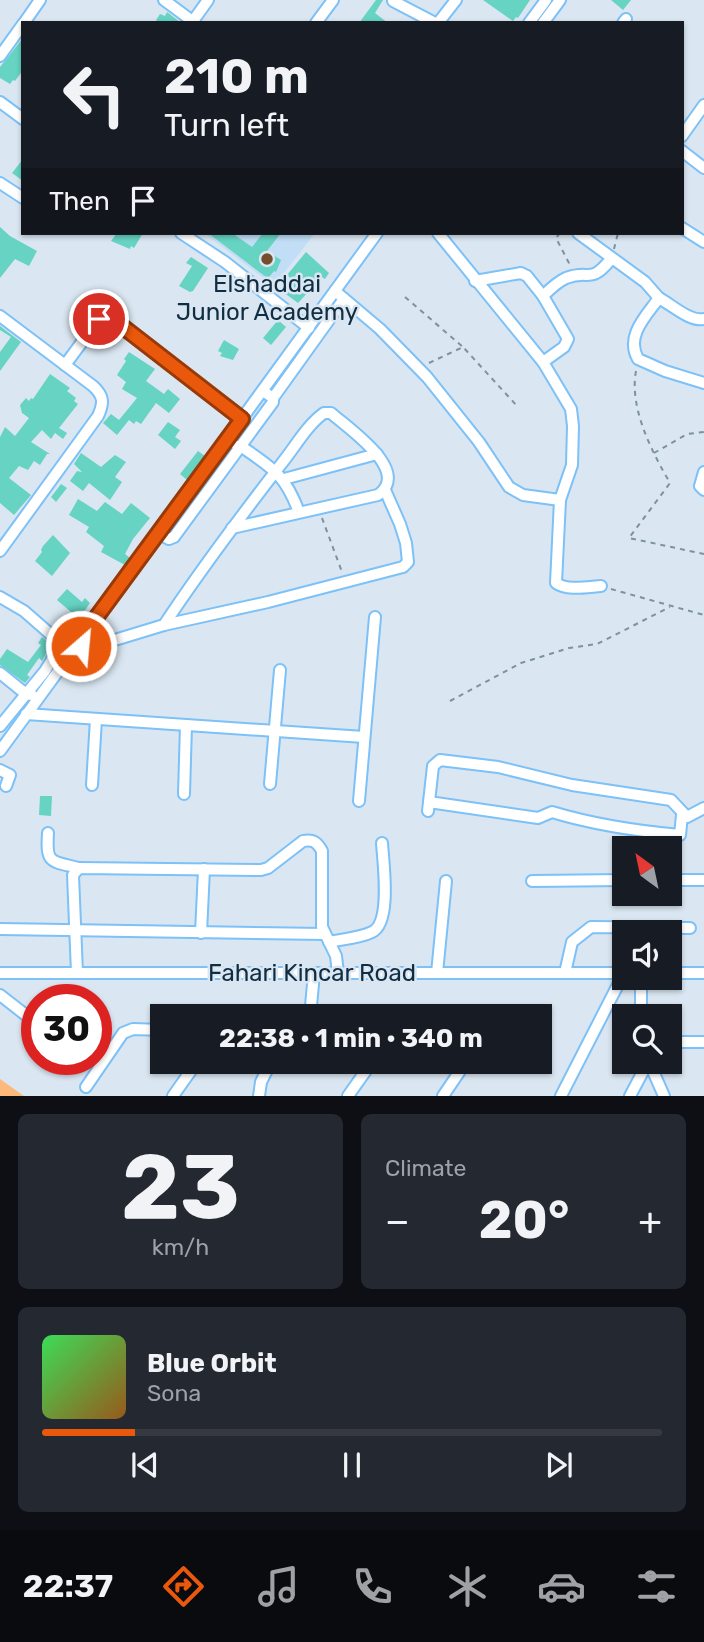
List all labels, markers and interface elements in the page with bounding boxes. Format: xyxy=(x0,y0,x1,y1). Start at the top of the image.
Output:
text: 210 m xyxy=(164,47,309,105)
icon: left xyxy=(49,49,140,140)
text: Turn left xyxy=(164,106,289,144)
icon: arrive xyxy=(124,182,162,220)
text: Then xyxy=(49,186,110,217)
marker: Elshaddai Junior Academy xyxy=(259,251,275,267)
place label: Elshaddai Junior Academy xyxy=(176,270,358,326)
pin xyxy=(69,289,129,349)
icon: arrive xyxy=(80,300,118,338)
position arrow xyxy=(44,609,118,683)
north arrow xyxy=(612,836,682,906)
map controls xyxy=(612,836,682,1074)
button: sound xyxy=(612,920,682,990)
street label: Fahari Kincar Road xyxy=(208,959,416,987)
speed limit sign: 30 xyxy=(21,984,112,1075)
button: search xyxy=(612,1004,682,1074)
text: 22:38 · 1 min · 340 m xyxy=(219,1023,483,1054)
text: 23 xyxy=(121,1133,240,1241)
text: Climate xyxy=(385,1154,466,1182)
text: 20° xyxy=(479,1189,569,1251)
text: − xyxy=(385,1198,410,1244)
text: + xyxy=(638,1198,662,1244)
text: km/h xyxy=(152,1233,209,1261)
text: Blue Orbit xyxy=(147,1348,277,1379)
text: Sona xyxy=(147,1379,201,1407)
icon: previous xyxy=(126,1446,164,1484)
icon: pause xyxy=(333,1446,371,1484)
icon: next xyxy=(540,1446,578,1484)
icon: directions xyxy=(159,1562,208,1611)
icon: music xyxy=(254,1562,303,1611)
icon: phone xyxy=(348,1562,397,1611)
icon: climate xyxy=(443,1562,492,1611)
icon: car xyxy=(537,1562,586,1611)
icon: filters xyxy=(632,1562,681,1611)
text: 22:37 xyxy=(23,1567,113,1605)

